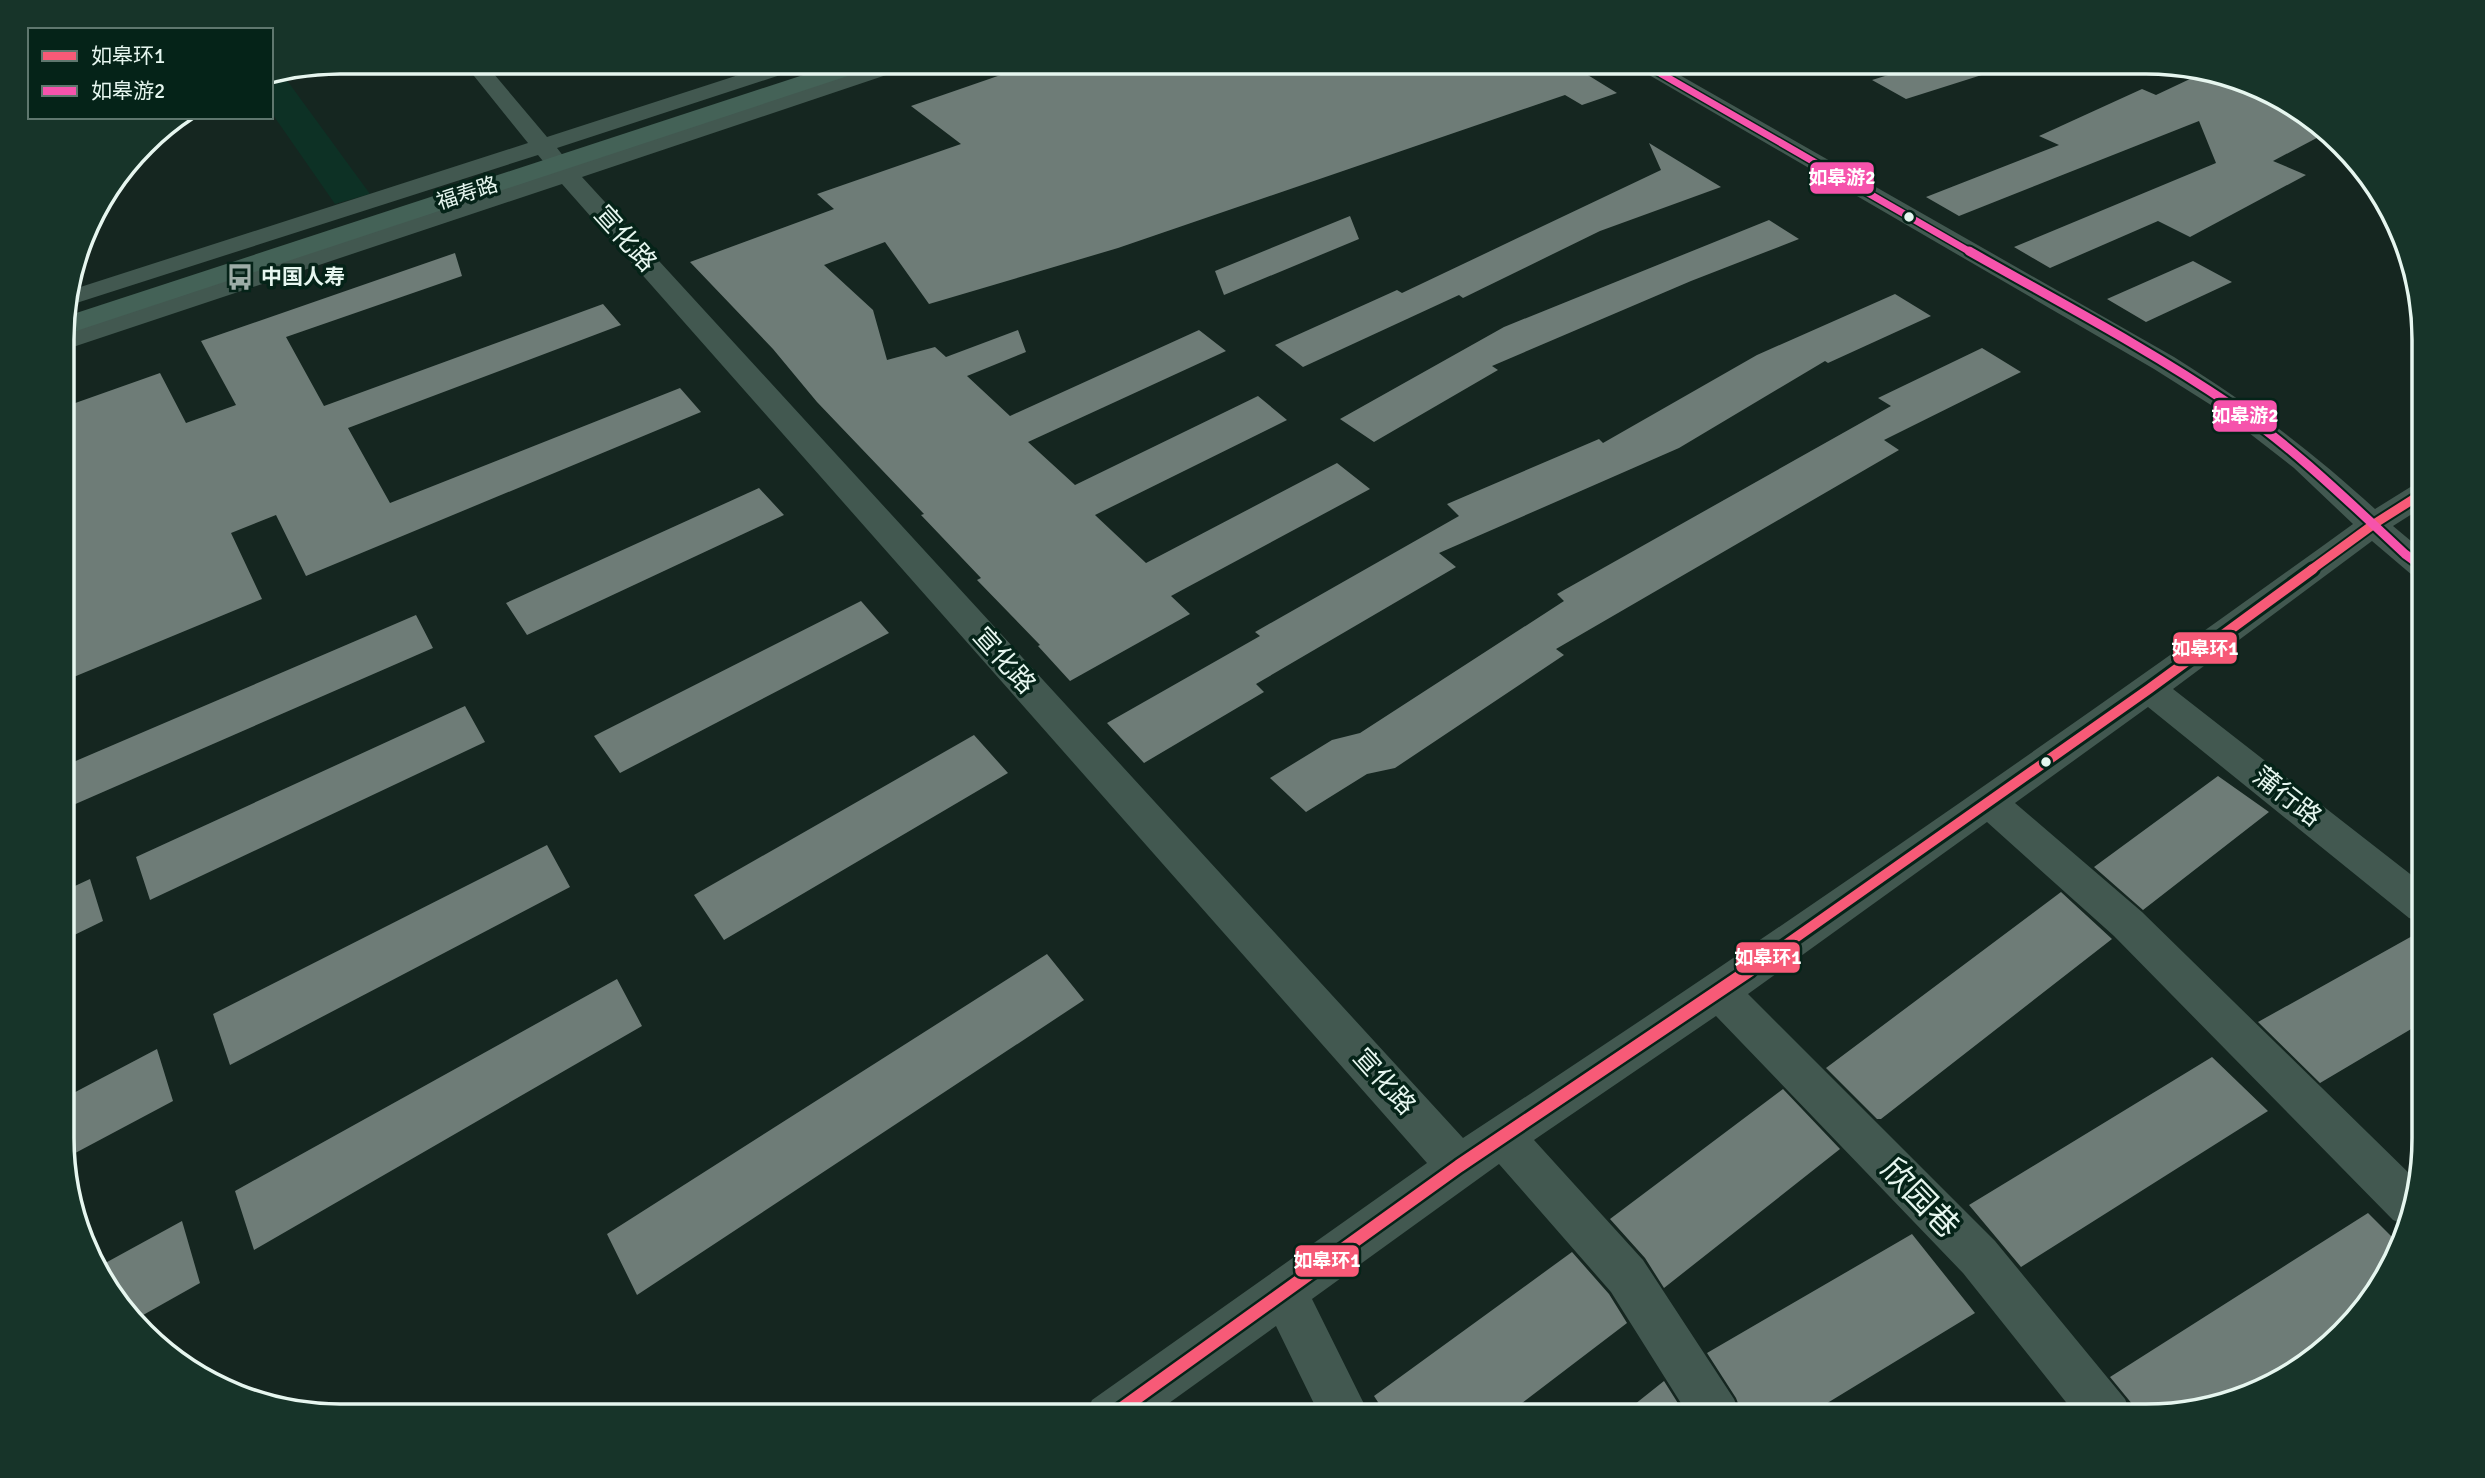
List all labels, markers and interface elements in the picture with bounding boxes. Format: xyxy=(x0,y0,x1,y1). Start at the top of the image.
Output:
legend xyxy=(28,28,273,119)
text: 如皋环1 xyxy=(91,43,165,69)
text: 如皋游2 xyxy=(91,78,165,104)
line badge: 如皋游2 xyxy=(1809,161,1875,195)
text: 如皋游2 xyxy=(1808,166,1876,190)
street label: 福寿路 xyxy=(433,171,501,215)
street label: 宣化路 xyxy=(587,199,663,279)
unlabelled marker xyxy=(1902,210,1916,224)
bus stop icon: 中国人寿 xyxy=(225,262,255,292)
place label: 中国人寿 xyxy=(261,264,345,290)
line badge: 如皋游2 xyxy=(2212,399,2278,433)
text: 如皋游2 xyxy=(2211,404,2279,428)
street label: 宣化路 xyxy=(966,621,1042,701)
line badge: 如皋环1 xyxy=(2172,631,2238,665)
text: 如皋环1 xyxy=(2171,637,2239,661)
unlabelled marker xyxy=(2039,755,2053,769)
street label: 蒲行路 xyxy=(2246,760,2328,834)
line badge: 如皋环1 xyxy=(1735,941,1801,974)
text: 如皋环1 xyxy=(1734,946,1802,970)
street label: 宣化路 xyxy=(1346,1042,1422,1122)
street label: 欣园巷 xyxy=(1873,1150,1967,1246)
line badge: 如皋环1 xyxy=(1294,1244,1360,1278)
text: 如皋环1 xyxy=(1293,1249,1361,1273)

